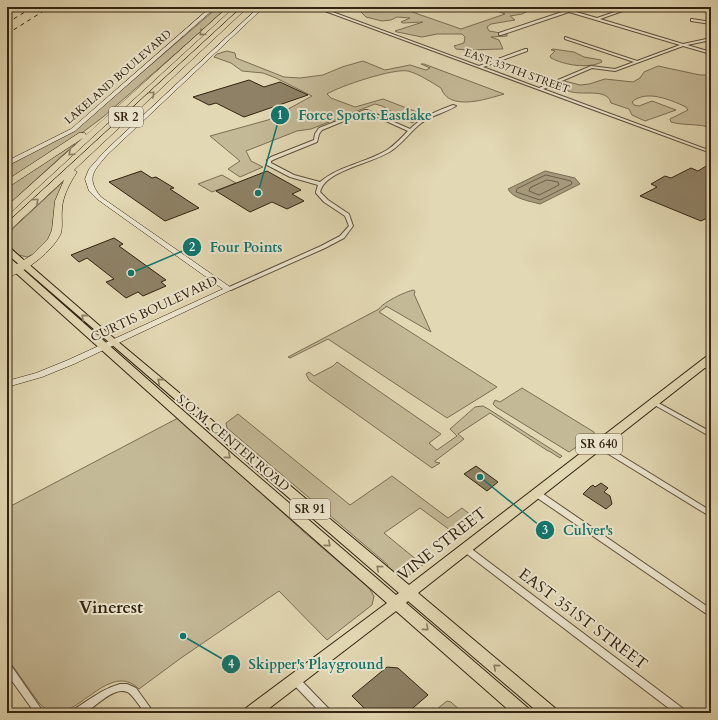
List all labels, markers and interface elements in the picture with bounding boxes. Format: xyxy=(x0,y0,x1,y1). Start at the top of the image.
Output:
street label: LAKELAND BOULEVARD xyxy=(61,26,175,128)
one-way arrow xyxy=(199,28,206,35)
street label: EAST 337TH STREET xyxy=(462,45,572,97)
one-way arrow xyxy=(147,92,154,99)
callout: Force Sports Eastlake xyxy=(270,102,440,128)
text: Force Sports Eastlake xyxy=(298,106,432,125)
road number: SR 2 xyxy=(109,107,143,127)
text: 1 xyxy=(277,107,283,123)
one-way arrow xyxy=(68,148,76,156)
one-way arrow xyxy=(31,199,38,206)
callout: Four Points xyxy=(182,234,290,260)
text: Four Points xyxy=(210,238,282,257)
text: 2 xyxy=(189,239,195,255)
street label: CURTIS BOULEVARD xyxy=(87,272,221,346)
one-way arrow xyxy=(81,314,89,321)
one-way arrow xyxy=(157,379,164,386)
street label: S.O.M. CENTER ROAD xyxy=(173,390,293,496)
road number: SR 640 xyxy=(576,434,622,454)
one-way arrow xyxy=(223,452,231,459)
road number: SR 91 xyxy=(290,499,330,519)
street label: VINE STREET xyxy=(393,502,491,586)
callout: Culver's xyxy=(535,517,621,543)
text: Culver's xyxy=(563,521,613,540)
text: 3 xyxy=(542,522,548,538)
one-way arrow xyxy=(324,539,331,546)
street label: EAST 351ST STREET xyxy=(514,563,652,675)
one-way arrow xyxy=(376,566,383,573)
district label: Vinerest xyxy=(79,596,143,619)
one-way arrow xyxy=(421,624,428,631)
callout: Skipper's Playground xyxy=(221,651,392,677)
text: Skipper's Playground xyxy=(249,655,383,674)
text: 4 xyxy=(228,656,234,672)
one-way arrow xyxy=(493,665,501,672)

